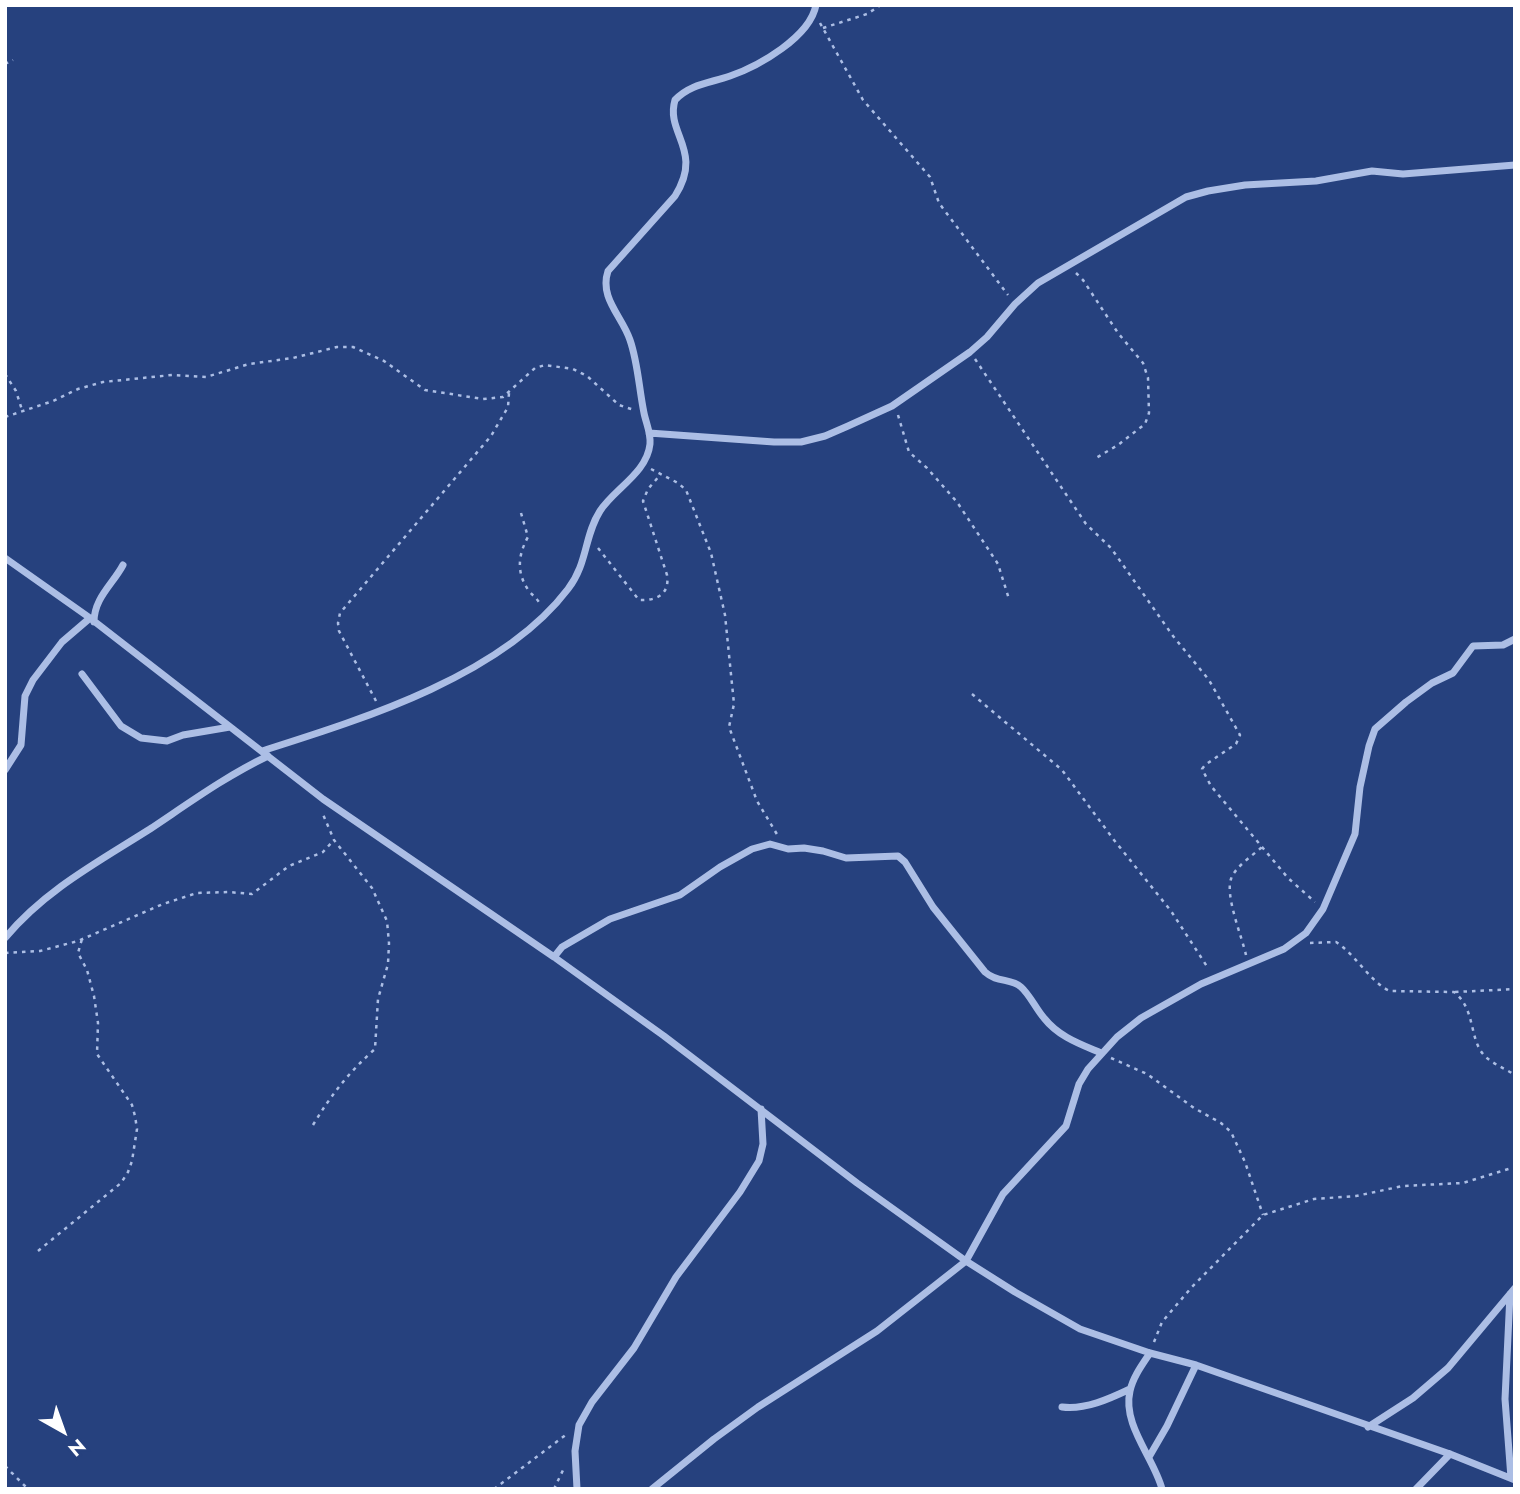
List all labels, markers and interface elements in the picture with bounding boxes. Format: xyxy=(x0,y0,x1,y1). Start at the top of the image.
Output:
north arrow xyxy=(28,1396,98,1466)
text: N xyxy=(62,1432,91,1463)

